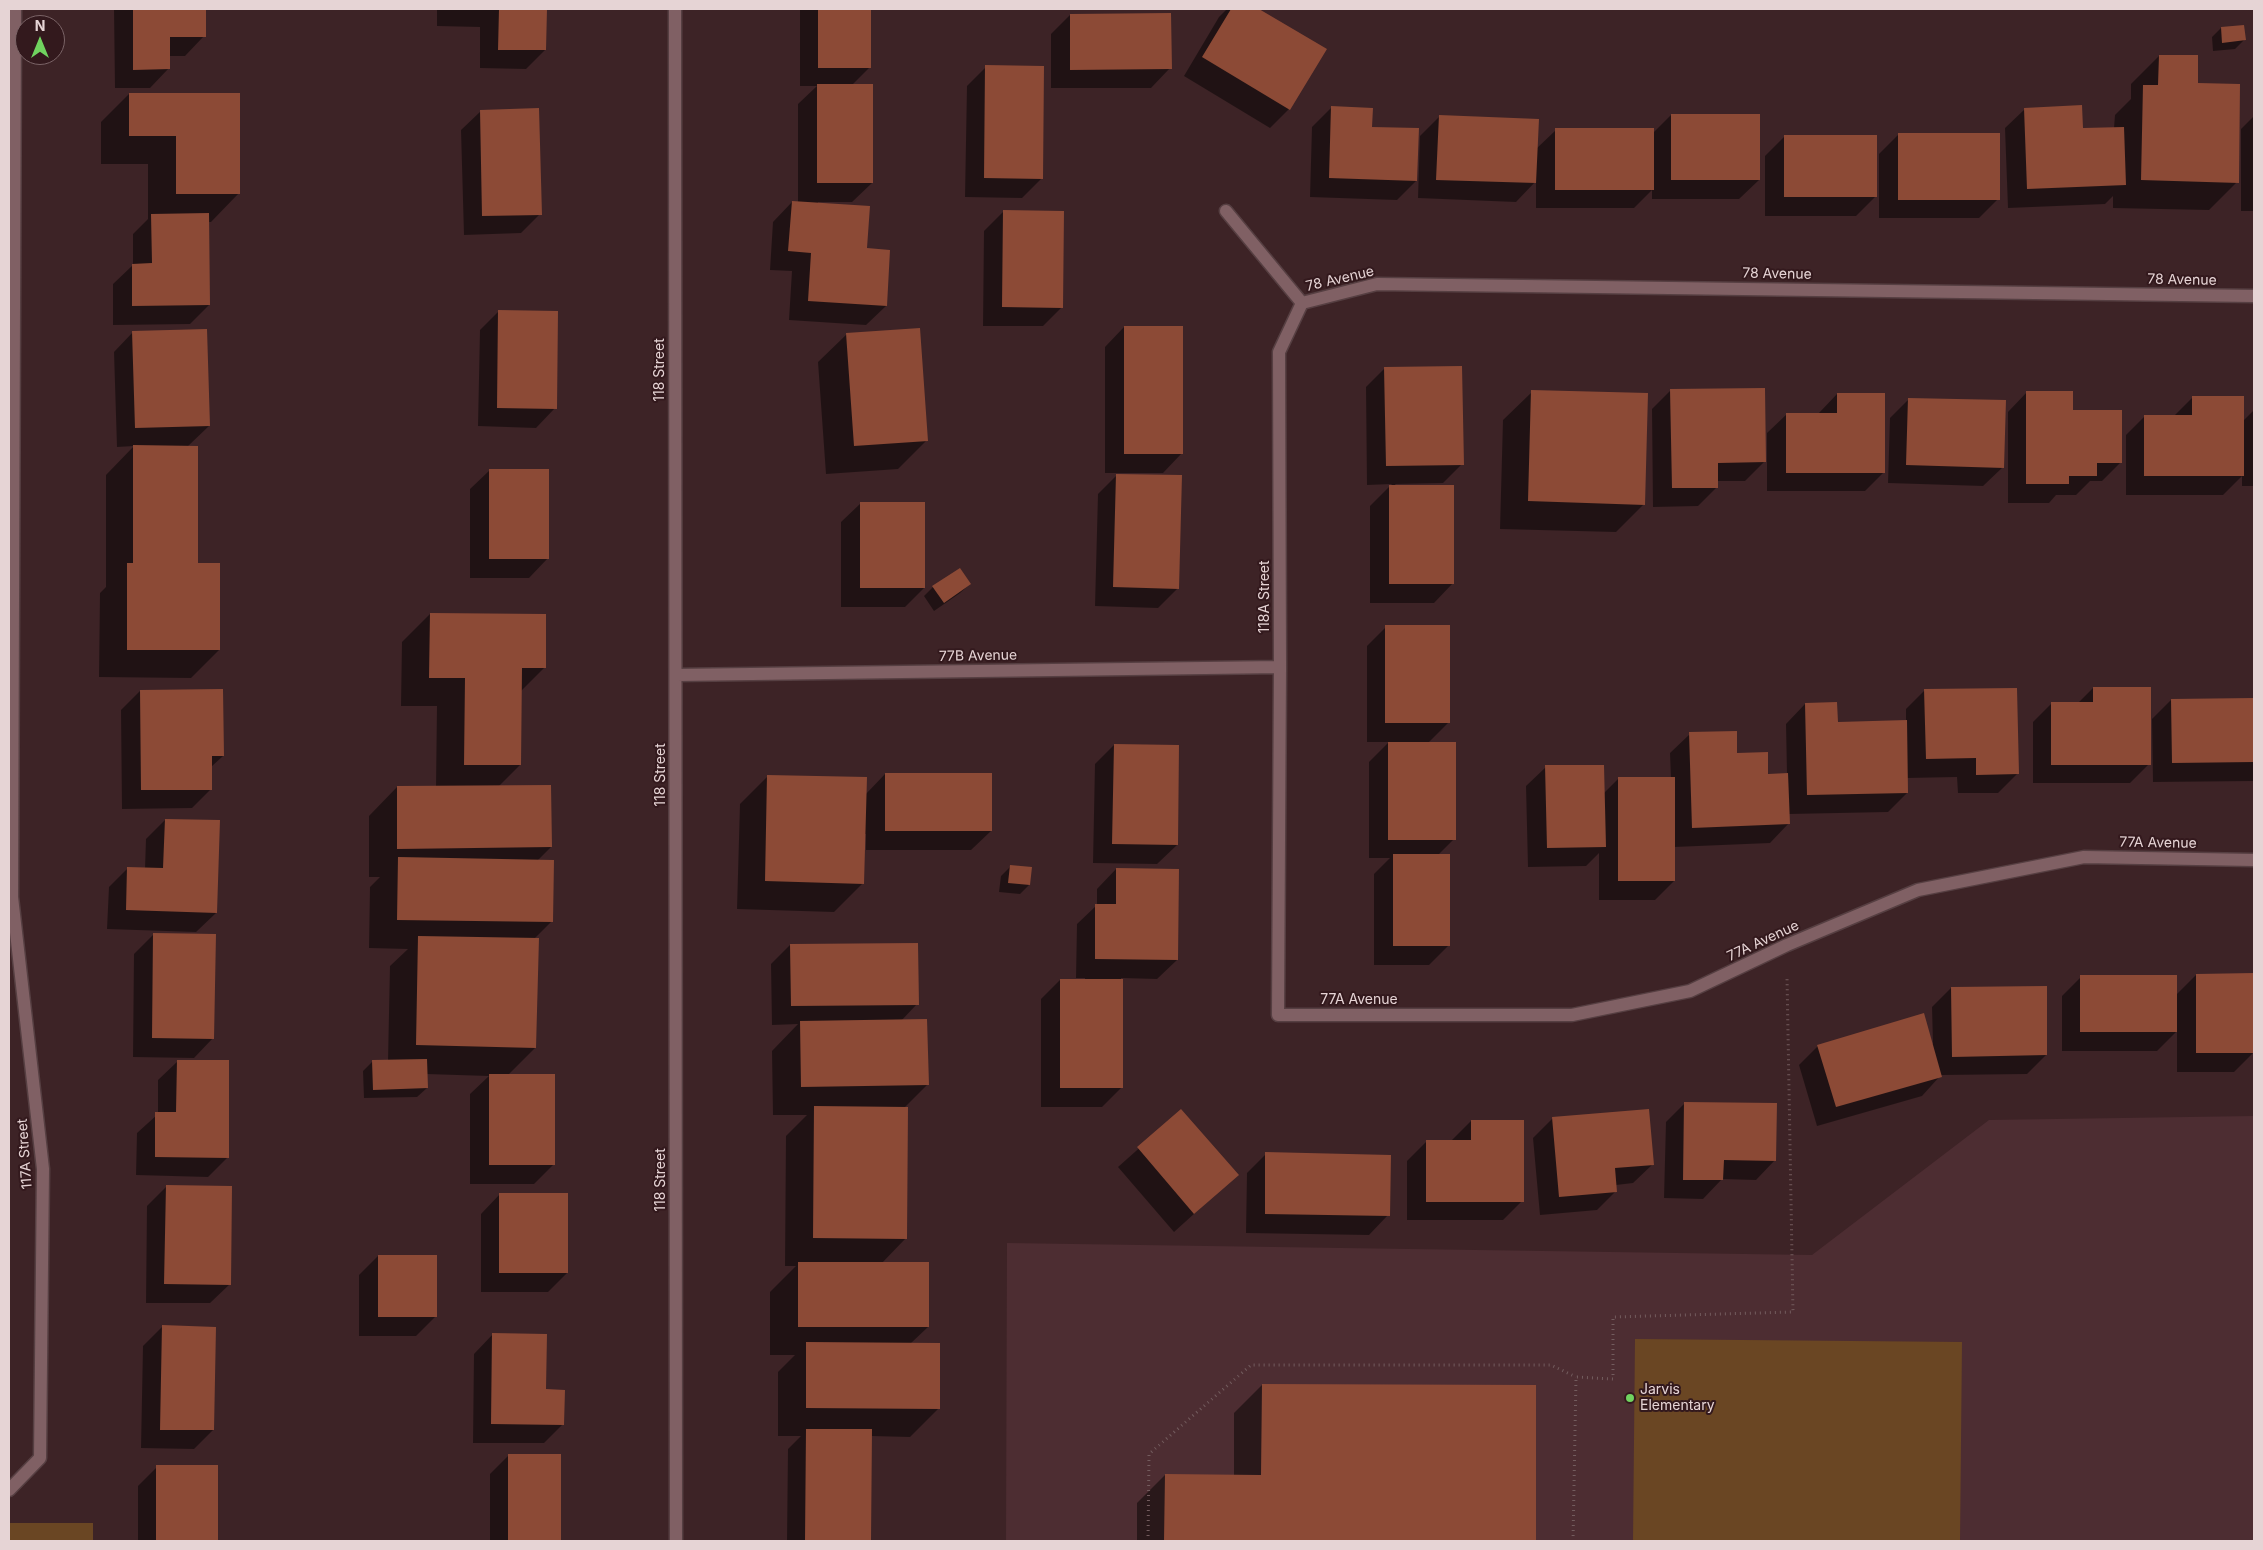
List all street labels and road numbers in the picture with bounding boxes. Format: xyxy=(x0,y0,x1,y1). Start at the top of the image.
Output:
street label: 78 Avenue xyxy=(1304,263,1376,295)
street label: 78 Avenue xyxy=(1742,265,1812,283)
street label: 78 Avenue xyxy=(2147,271,2217,289)
street label: 118 Street xyxy=(652,338,668,402)
street label: 118A Street xyxy=(1257,560,1273,634)
street label: 77B Avenue xyxy=(939,647,1017,665)
street label: 118 Street xyxy=(653,743,669,807)
street label: 77A Avenue xyxy=(2119,834,2197,852)
street label: 77A Avenue xyxy=(1724,917,1802,965)
street label: 77A Avenue xyxy=(1320,992,1398,1008)
street label: 117A Street xyxy=(14,1118,36,1190)
street label: 118 Street xyxy=(653,1148,669,1212)

